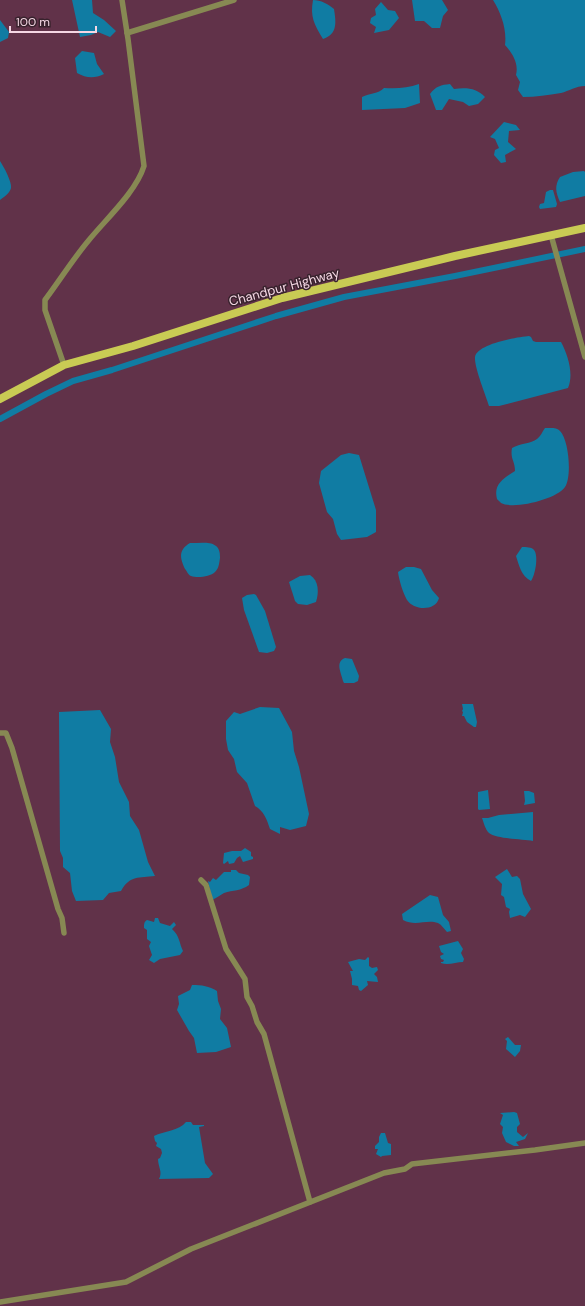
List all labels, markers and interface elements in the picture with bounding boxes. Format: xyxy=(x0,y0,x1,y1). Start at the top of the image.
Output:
scale bar xyxy=(10,8,96,34)
text: 100 m xyxy=(16,14,50,30)
street label: Chandpur Highway xyxy=(227,264,341,310)

